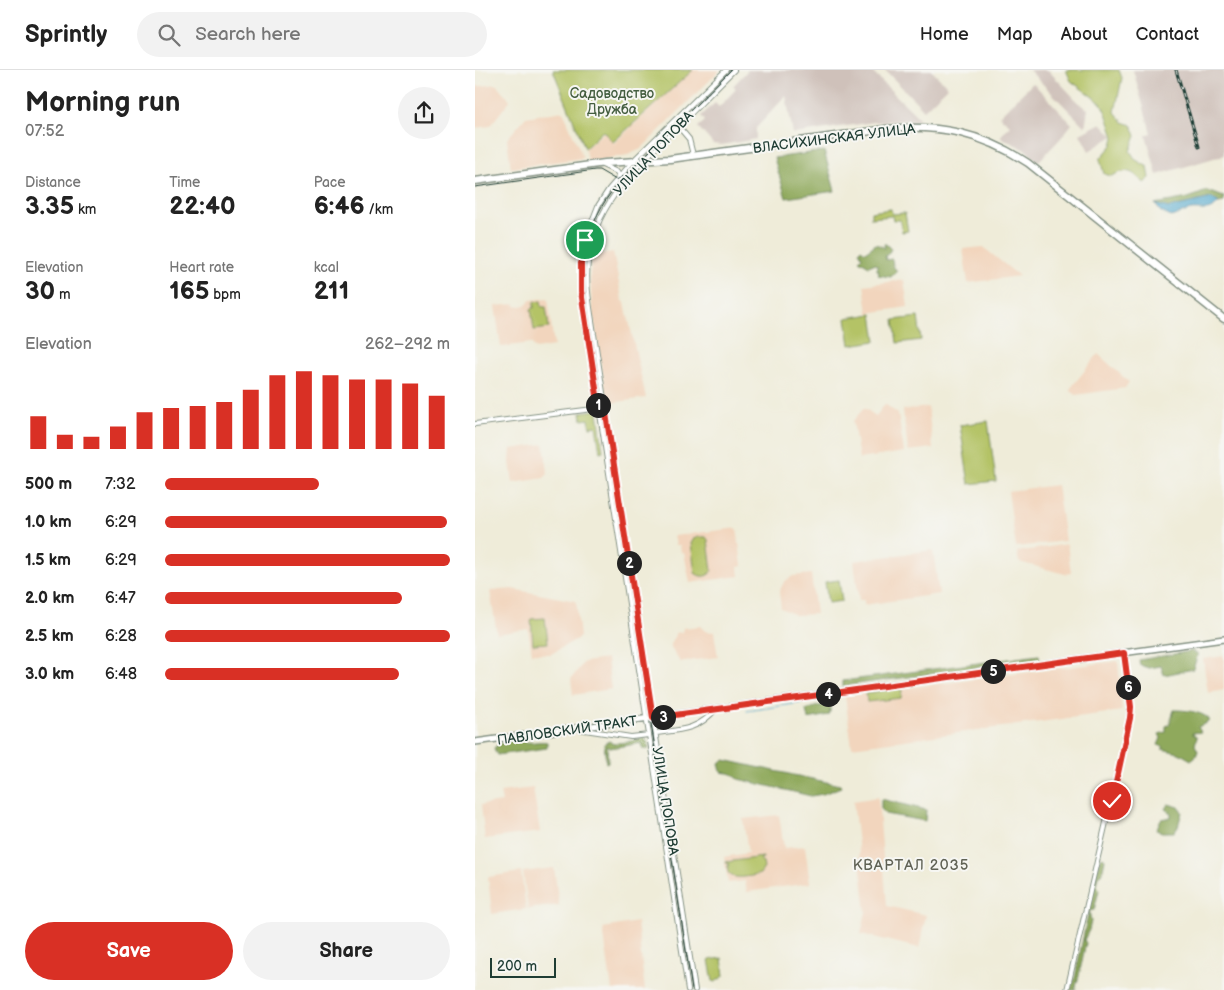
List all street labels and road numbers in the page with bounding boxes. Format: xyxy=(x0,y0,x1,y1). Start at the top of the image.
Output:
street label: УЛИЦА ПОПОВА xyxy=(610,107,697,199)
street label: ВЛАСИХИНСКАЯ УЛИЦА xyxy=(752,120,917,157)
street label: ПАВЛОВСКИЙ ТРАКТ xyxy=(496,712,639,749)
street label: УЛИЦА ПОПОВА xyxy=(649,746,683,857)

